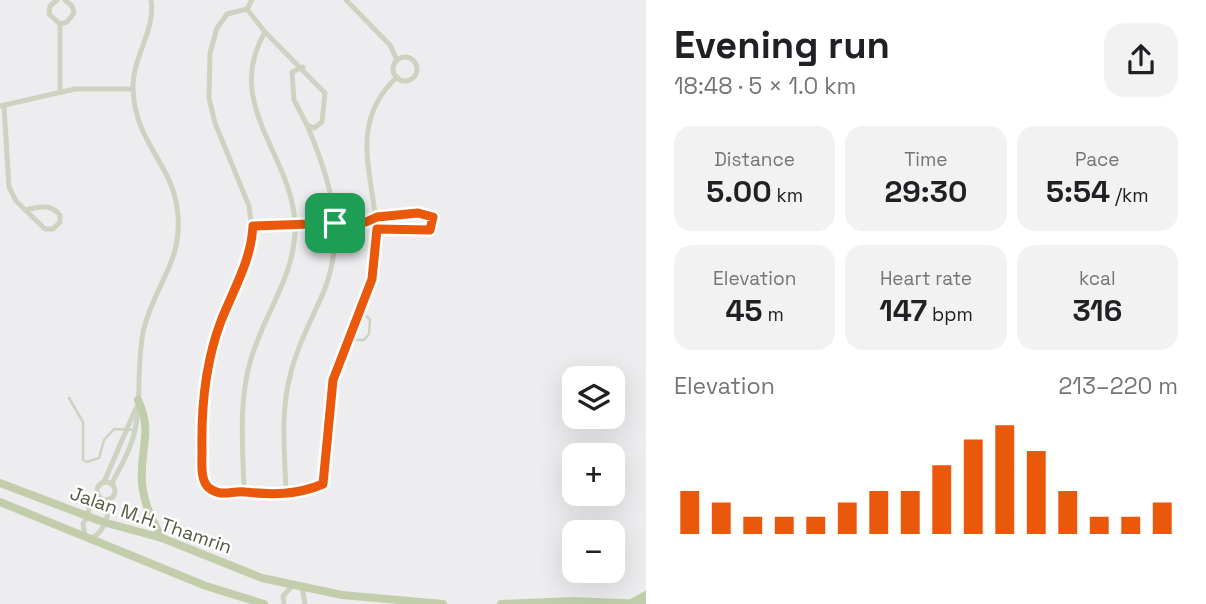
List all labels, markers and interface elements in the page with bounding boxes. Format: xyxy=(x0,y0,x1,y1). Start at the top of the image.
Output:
text: Evening run xyxy=(674,21,890,69)
button: share xyxy=(1104,23,1178,97)
text: 18:48 · 5 × 1.0 km xyxy=(674,71,856,101)
text: Distance xyxy=(714,147,795,172)
text: Time xyxy=(904,147,948,172)
text: Pace xyxy=(1075,147,1120,172)
text: 5.00 xyxy=(706,172,772,211)
text: 29:30 xyxy=(885,172,967,211)
text: 5:54 xyxy=(1046,172,1110,211)
text: km xyxy=(772,183,803,208)
text: /km xyxy=(1110,183,1149,208)
pin xyxy=(305,193,365,253)
icon: arrive xyxy=(316,204,354,242)
text: Elevation xyxy=(713,266,796,291)
text: Heart rate xyxy=(880,266,972,291)
text: kcal xyxy=(1079,266,1116,291)
text: 45 xyxy=(726,291,763,330)
text: 147 xyxy=(879,291,927,330)
text: 316 xyxy=(1072,291,1122,330)
text: m xyxy=(763,302,784,327)
text: bpm xyxy=(927,302,973,327)
map controls xyxy=(562,366,625,583)
button: layers xyxy=(562,366,625,429)
text: Elevation xyxy=(674,371,775,401)
text: 213–220 m xyxy=(1058,371,1178,401)
button: + xyxy=(562,443,625,506)
street label: Jalan M.H. Thamrin xyxy=(67,481,235,559)
button: − xyxy=(562,520,625,583)

